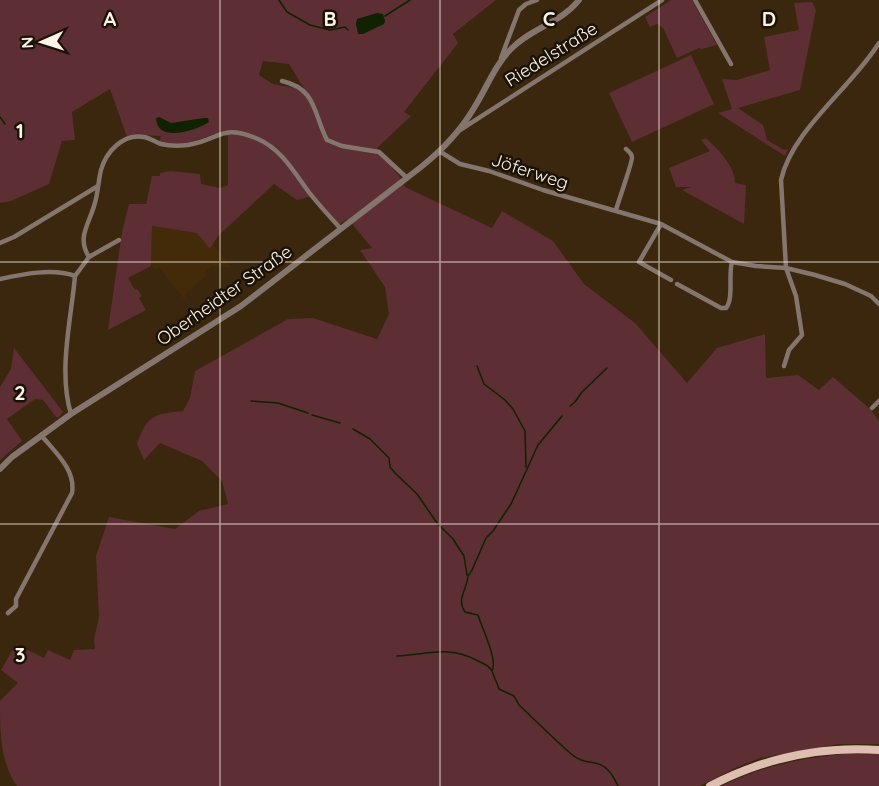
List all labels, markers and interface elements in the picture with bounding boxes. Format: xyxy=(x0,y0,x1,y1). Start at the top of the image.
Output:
text: A xyxy=(104,6,117,31)
text: B xyxy=(323,6,337,31)
text: C xyxy=(543,6,556,31)
text: D xyxy=(762,6,776,31)
north arrow xyxy=(12,12,72,72)
street label: Riedelstraße xyxy=(501,17,601,91)
text: N xyxy=(17,36,37,49)
text: 1 xyxy=(16,118,24,143)
street label: Jöferweg xyxy=(488,148,572,194)
street label: Oberheidter Straße xyxy=(152,240,296,350)
text: 2 xyxy=(14,380,26,405)
text: 3 xyxy=(15,642,25,667)

